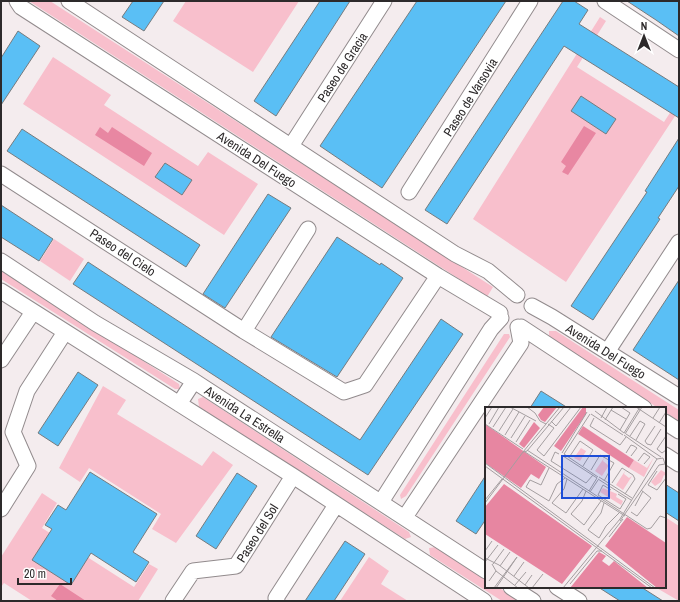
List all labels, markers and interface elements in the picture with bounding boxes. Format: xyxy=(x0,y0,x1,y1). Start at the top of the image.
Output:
north arrow xyxy=(624,16,664,56)
text: N xyxy=(641,19,647,33)
street label: Paseo de Gracia xyxy=(314,29,371,105)
street label: Paseo de Varsovia xyxy=(440,55,501,140)
street label: Avenida Del Fuego xyxy=(213,127,300,191)
street label: Paseo del Cielo xyxy=(87,225,159,280)
street label: Avenida Del Fuego xyxy=(562,320,649,383)
street label: Avenida La Estrella xyxy=(201,382,288,447)
inset map xyxy=(485,407,666,588)
street label: Paseo del Sol xyxy=(233,501,282,566)
scale bar xyxy=(18,560,71,586)
text: 20 m xyxy=(24,566,46,582)

